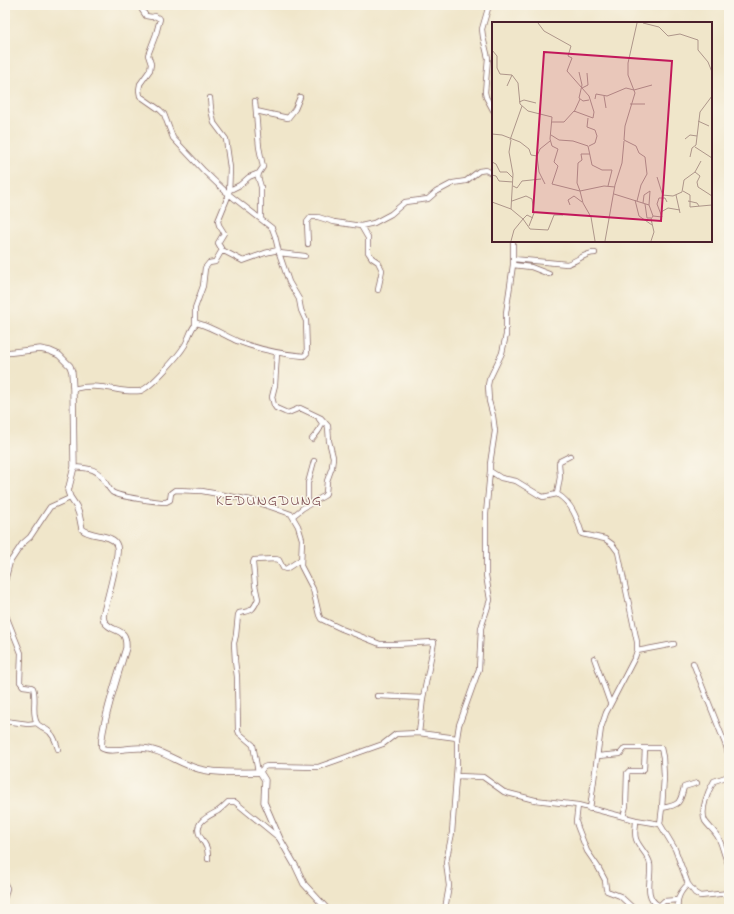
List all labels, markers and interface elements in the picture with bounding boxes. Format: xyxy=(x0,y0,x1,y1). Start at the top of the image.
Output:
inset map xyxy=(492,22,712,242)
district label: KEDUNGDUNG xyxy=(216,490,322,512)

